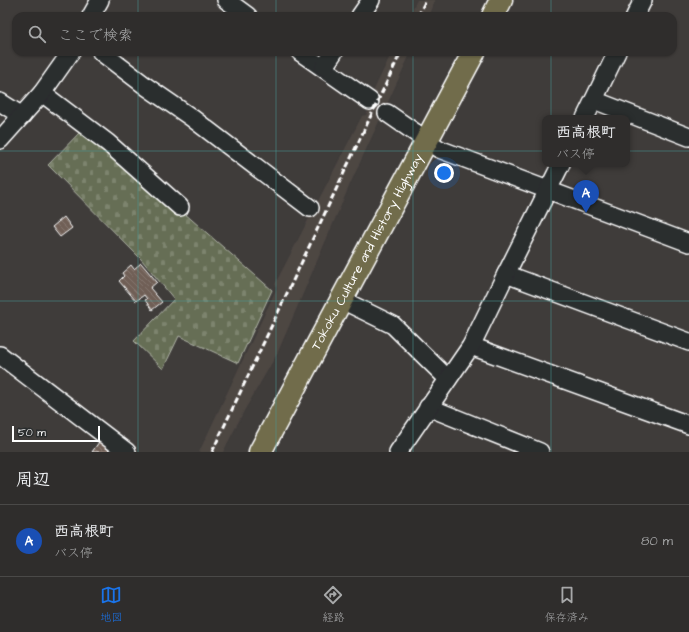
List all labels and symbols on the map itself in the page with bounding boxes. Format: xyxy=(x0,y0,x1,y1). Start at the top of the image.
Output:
street label: Tokoku Culture and History Highway xyxy=(307,150,428,353)
your location xyxy=(434,163,454,183)
pin: A xyxy=(573,180,599,213)
scale bar xyxy=(12,424,100,443)

